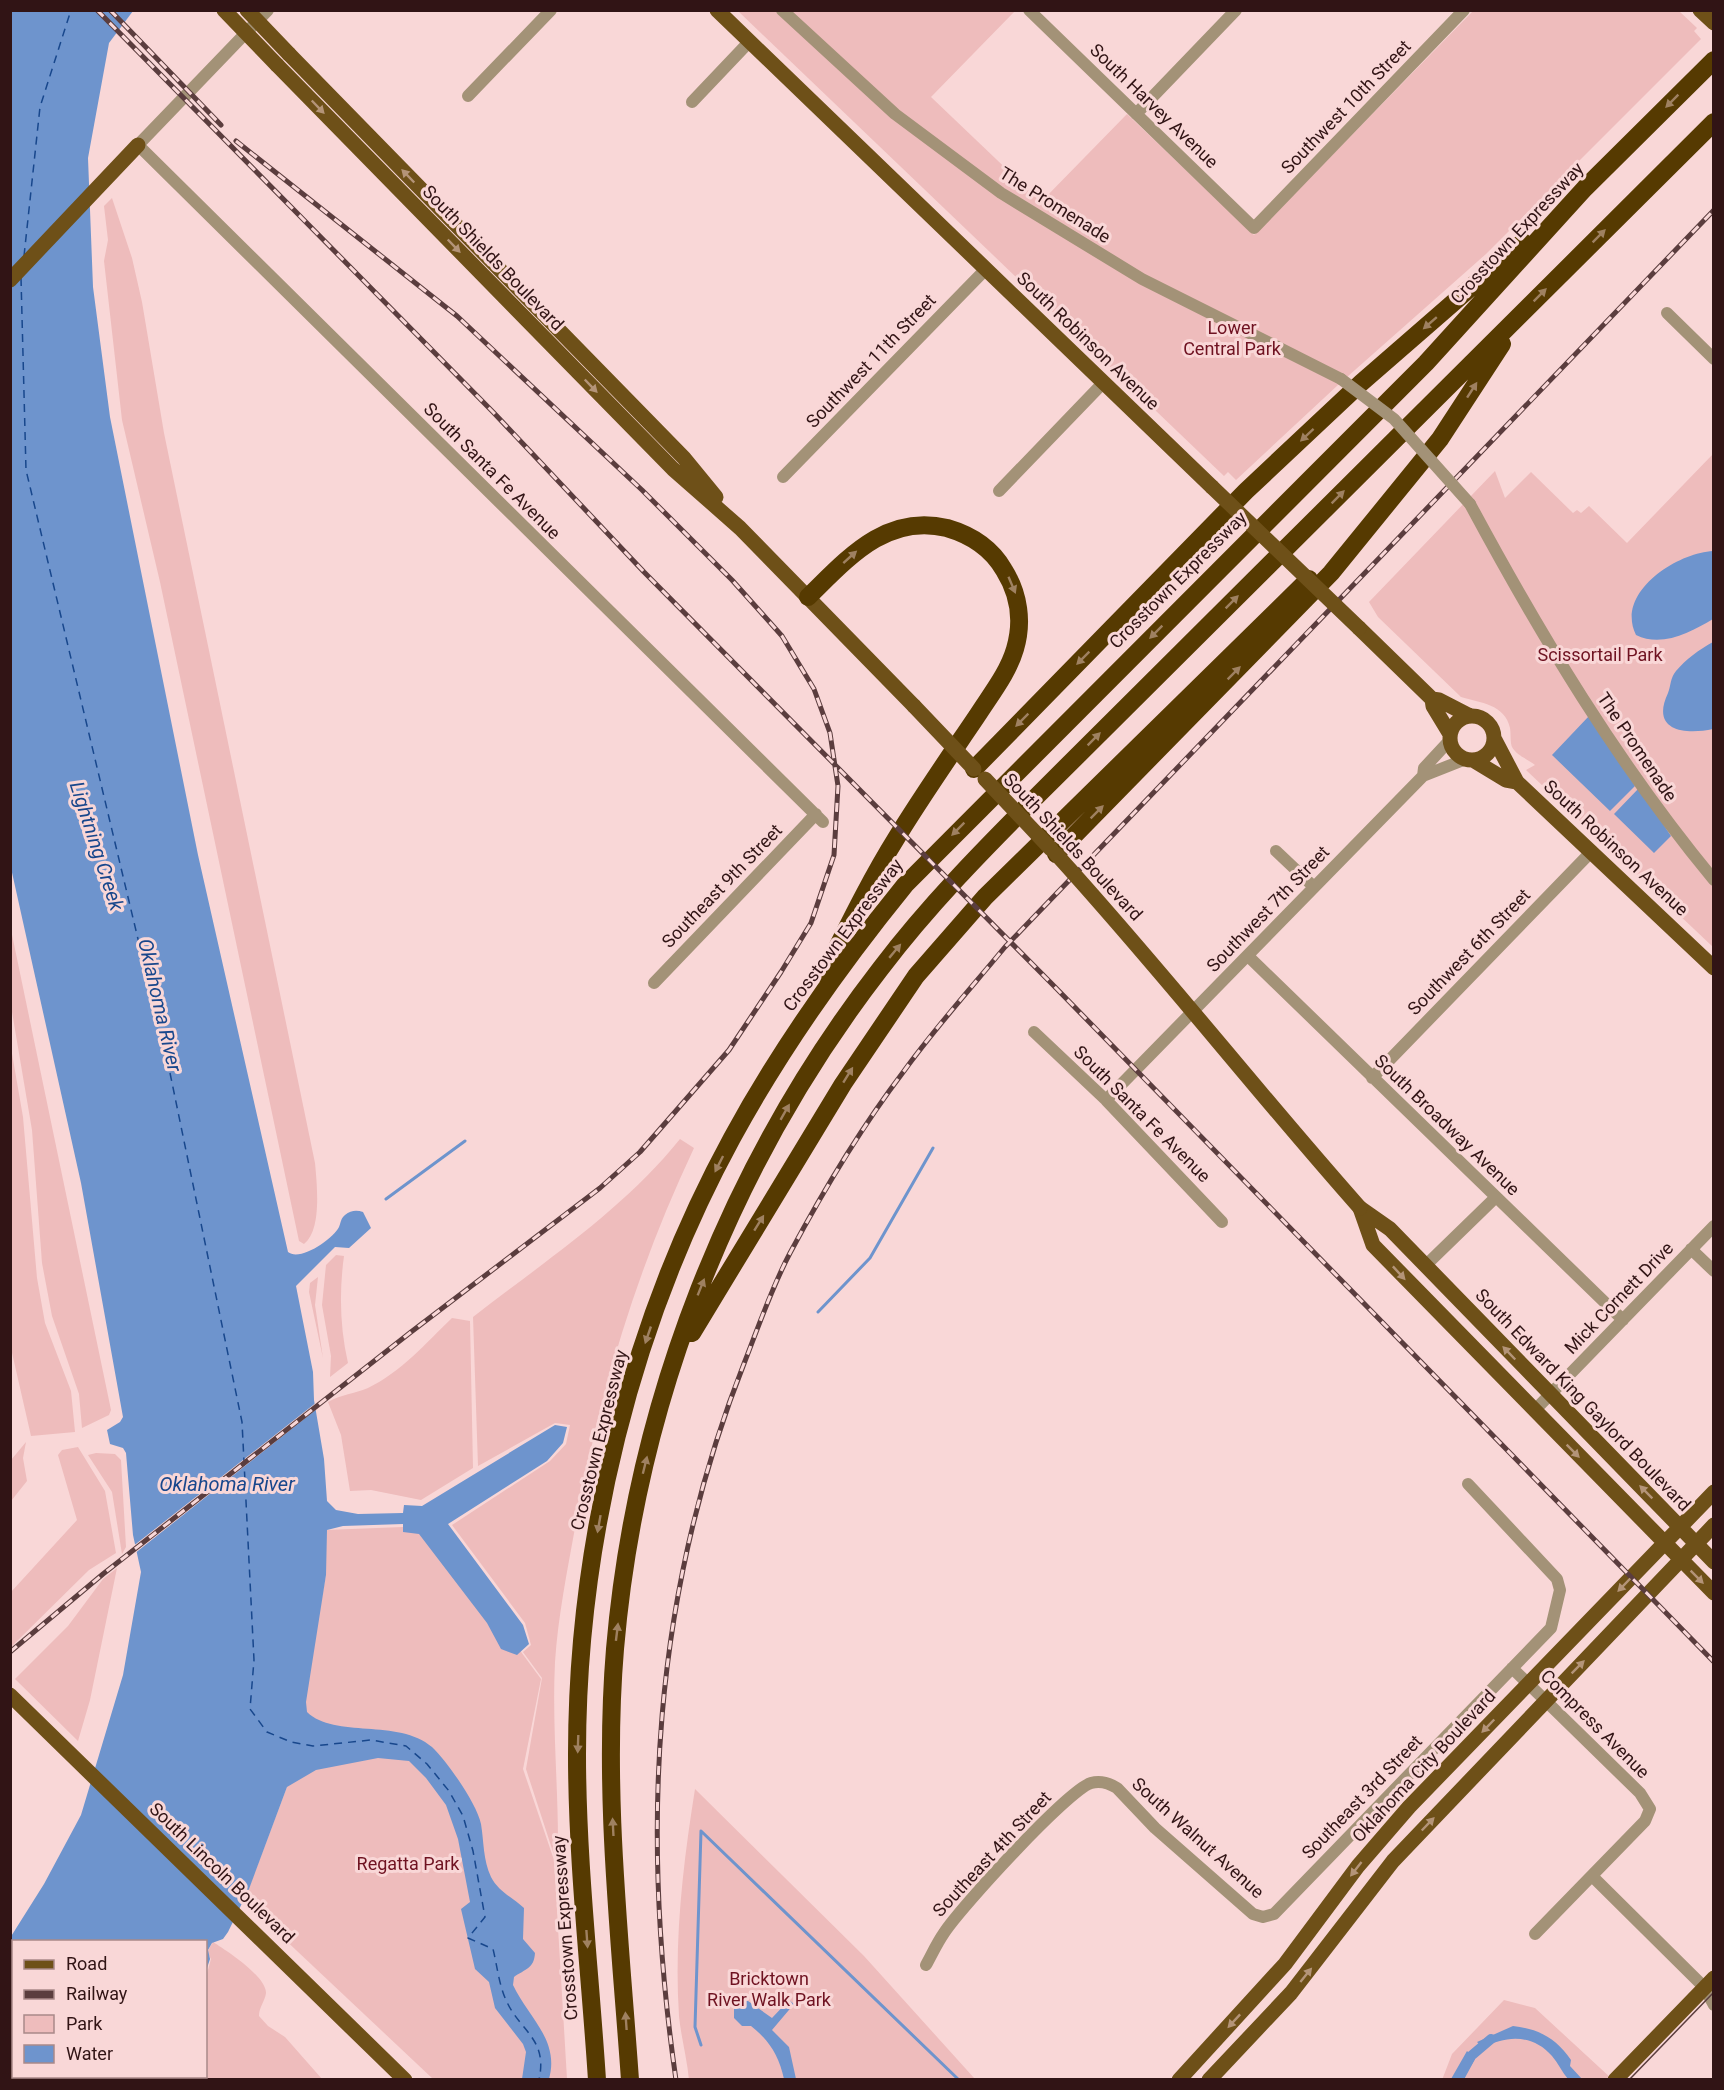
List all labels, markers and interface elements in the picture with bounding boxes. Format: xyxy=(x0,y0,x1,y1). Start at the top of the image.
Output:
street label: Southwest 10th Street xyxy=(1276,35,1415,178)
street label: South Harvey Avenue xyxy=(1086,39,1223,172)
one-way arrow xyxy=(1666,94,1680,108)
one-way arrow xyxy=(311,99,325,114)
street label: Crosstown Expressway xyxy=(1446,157,1588,308)
street label: The Promenade xyxy=(996,162,1115,247)
one-way arrow xyxy=(401,168,415,183)
street label: South Shields Boulevard xyxy=(419,181,568,335)
one-way arrow xyxy=(1592,229,1606,243)
one-way arrow xyxy=(447,239,461,253)
street label: South Robinson Avenue xyxy=(1013,267,1164,414)
one-way arrow xyxy=(1533,288,1547,302)
street label: Southwest 11th Street xyxy=(801,289,940,432)
one-way arrow xyxy=(1422,316,1438,329)
park label: Lower Central Park xyxy=(1183,317,1282,359)
one-way arrow xyxy=(583,378,597,392)
one-way arrow xyxy=(1466,382,1477,399)
street label: South Santa Fe Avenue xyxy=(420,398,565,543)
one-way arrow xyxy=(1300,427,1314,441)
one-way arrow xyxy=(1331,490,1345,504)
street label: Crosstown Expressway xyxy=(1105,506,1251,653)
one-way arrow xyxy=(843,550,858,564)
one-way arrow xyxy=(1007,576,1017,594)
one-way arrow xyxy=(1225,595,1239,609)
one-way arrow xyxy=(1149,625,1163,640)
park label: Scissortail Park xyxy=(1537,644,1663,665)
one-way arrow xyxy=(1076,651,1090,665)
one-way arrow xyxy=(1226,667,1240,681)
street label: The Promenade xyxy=(1593,688,1682,805)
one-way arrow xyxy=(1015,713,1029,727)
one-way arrow xyxy=(1086,733,1100,747)
street label: South Shields Boulevard xyxy=(1000,769,1147,925)
street label: South Robinson Avenue xyxy=(1540,775,1693,920)
water label: Lightning Creek xyxy=(65,778,130,915)
one-way arrow xyxy=(1090,805,1104,820)
street label: Southeast 9th Street xyxy=(657,819,786,952)
one-way arrow xyxy=(951,822,966,836)
street label: Southwest 7th Street xyxy=(1202,841,1333,976)
street label: Crosstown Expressway xyxy=(778,854,907,1015)
street label: Southwest 6th Street xyxy=(1403,884,1534,1019)
water label: Oklahoma River xyxy=(133,936,187,1075)
one-way arrow xyxy=(888,944,901,959)
street label: South Santa Fe Avenue xyxy=(1070,1041,1215,1186)
street label: South Broadway Avenue xyxy=(1370,1050,1524,1199)
one-way arrow xyxy=(843,1067,854,1084)
one-way arrow xyxy=(779,1104,790,1120)
one-way arrow xyxy=(714,1155,724,1173)
one-way arrow xyxy=(753,1215,764,1231)
street label: Mick Cornett Drive xyxy=(1560,1237,1677,1358)
one-way arrow xyxy=(1391,1265,1405,1279)
one-way arrow xyxy=(696,1278,706,1296)
street label: South Edward King Gaylord Boulevard xyxy=(1471,1284,1695,1515)
one-way arrow xyxy=(642,1326,652,1344)
street label: Crosstown Expressway xyxy=(566,1347,631,1532)
one-way arrow xyxy=(1503,1347,1517,1361)
one-way arrow xyxy=(1566,1444,1580,1458)
one-way arrow xyxy=(640,1456,650,1475)
water label: Oklahoma River xyxy=(159,1472,296,1496)
one-way arrow xyxy=(1639,1486,1653,1500)
one-way arrow xyxy=(594,1514,603,1533)
one-way arrow xyxy=(1690,1569,1704,1583)
one-way arrow xyxy=(1618,1577,1631,1592)
one-way arrow xyxy=(613,1622,622,1641)
one-way arrow xyxy=(1570,1661,1584,1675)
street label: Compress Avenue xyxy=(1537,1665,1654,1782)
street label: Oklahoma City Boulevard xyxy=(1348,1685,1500,1846)
one-way arrow xyxy=(1481,1718,1495,1732)
street label: Southeast 3rd Street xyxy=(1297,1730,1426,1863)
one-way arrow xyxy=(573,1734,582,1753)
street label: South Walnut Avenue xyxy=(1128,1773,1269,1902)
street label: Southeast 4th Street xyxy=(928,1787,1055,1921)
street label: South Lincoln Boulevard xyxy=(146,1798,299,1947)
one-way arrow xyxy=(609,1817,618,1836)
one-way arrow xyxy=(1421,1817,1435,1831)
street label: Crosstown Expressway xyxy=(548,1834,581,2021)
park label: Regatta Park xyxy=(357,1853,460,1874)
one-way arrow xyxy=(1349,1861,1362,1877)
one-way arrow xyxy=(582,1929,592,1948)
legend xyxy=(12,1940,207,2078)
text: Road xyxy=(66,1953,107,1974)
one-way arrow xyxy=(1299,1967,1312,1983)
park label: Bricktown River Walk Park xyxy=(707,1968,832,2010)
text: Railway xyxy=(66,1983,128,2004)
one-way arrow xyxy=(621,2012,631,2031)
text: Park xyxy=(66,2013,103,2034)
one-way arrow xyxy=(1227,2014,1241,2029)
text: Water xyxy=(66,2043,113,2064)

